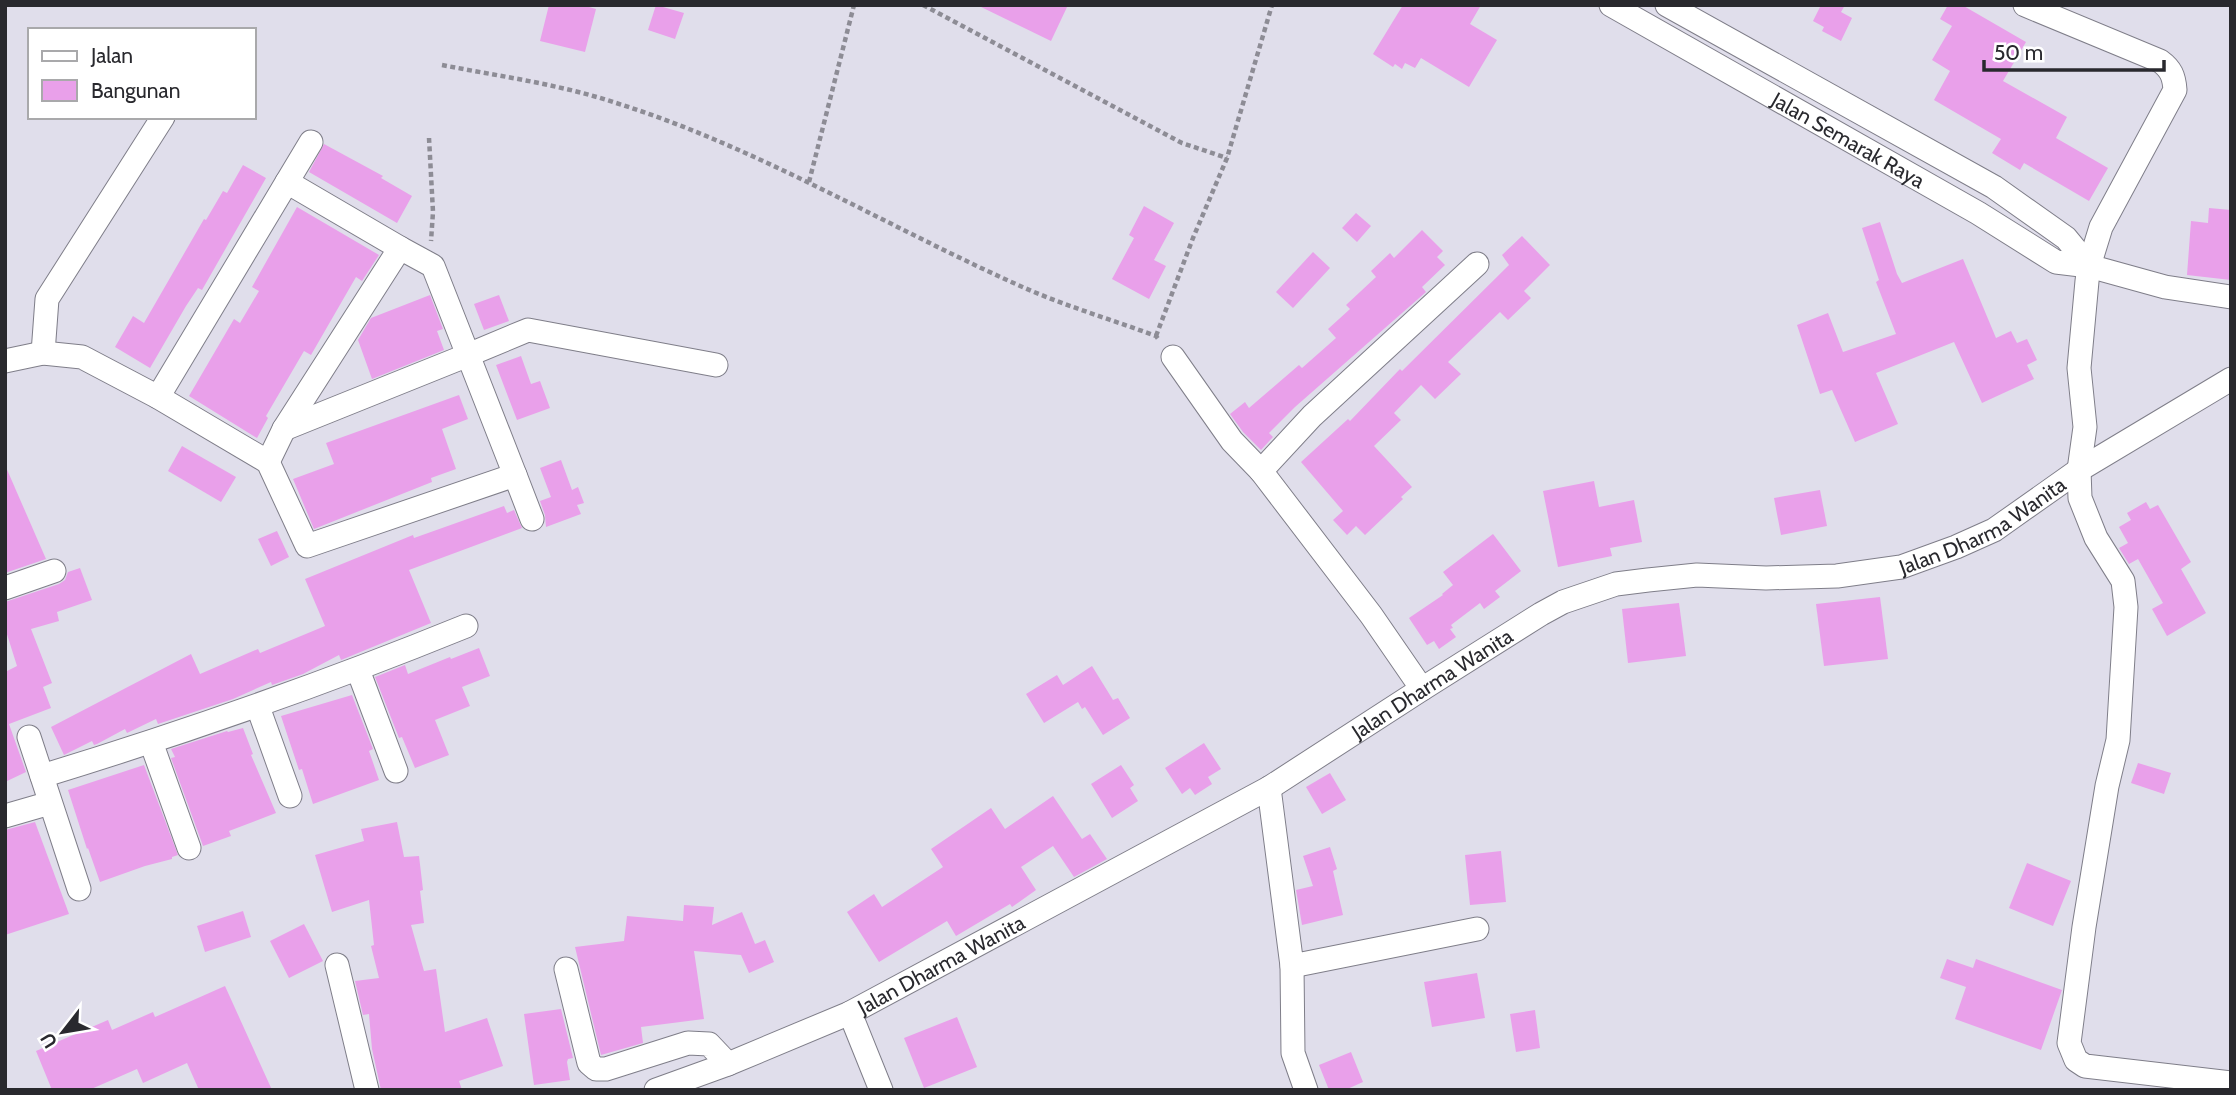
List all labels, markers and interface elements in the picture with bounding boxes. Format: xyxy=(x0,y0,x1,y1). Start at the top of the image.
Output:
legend xyxy=(28,28,256,119)
scale bar xyxy=(1984,28,2164,72)
text: 50 m xyxy=(1994,40,2043,65)
text: Jalan xyxy=(90,43,133,68)
text: Bangunan xyxy=(91,78,180,103)
street label: Jalan Semarak Raya xyxy=(1767,86,1929,193)
street label: Jalan Dharma Wanita xyxy=(1894,471,2070,580)
street label: Jalan Dharma Wanita xyxy=(1346,623,1517,744)
street label: Jalan Dharma Wanita xyxy=(852,909,1029,1020)
north arrow xyxy=(28,997,98,1067)
text: U xyxy=(35,1029,62,1052)

